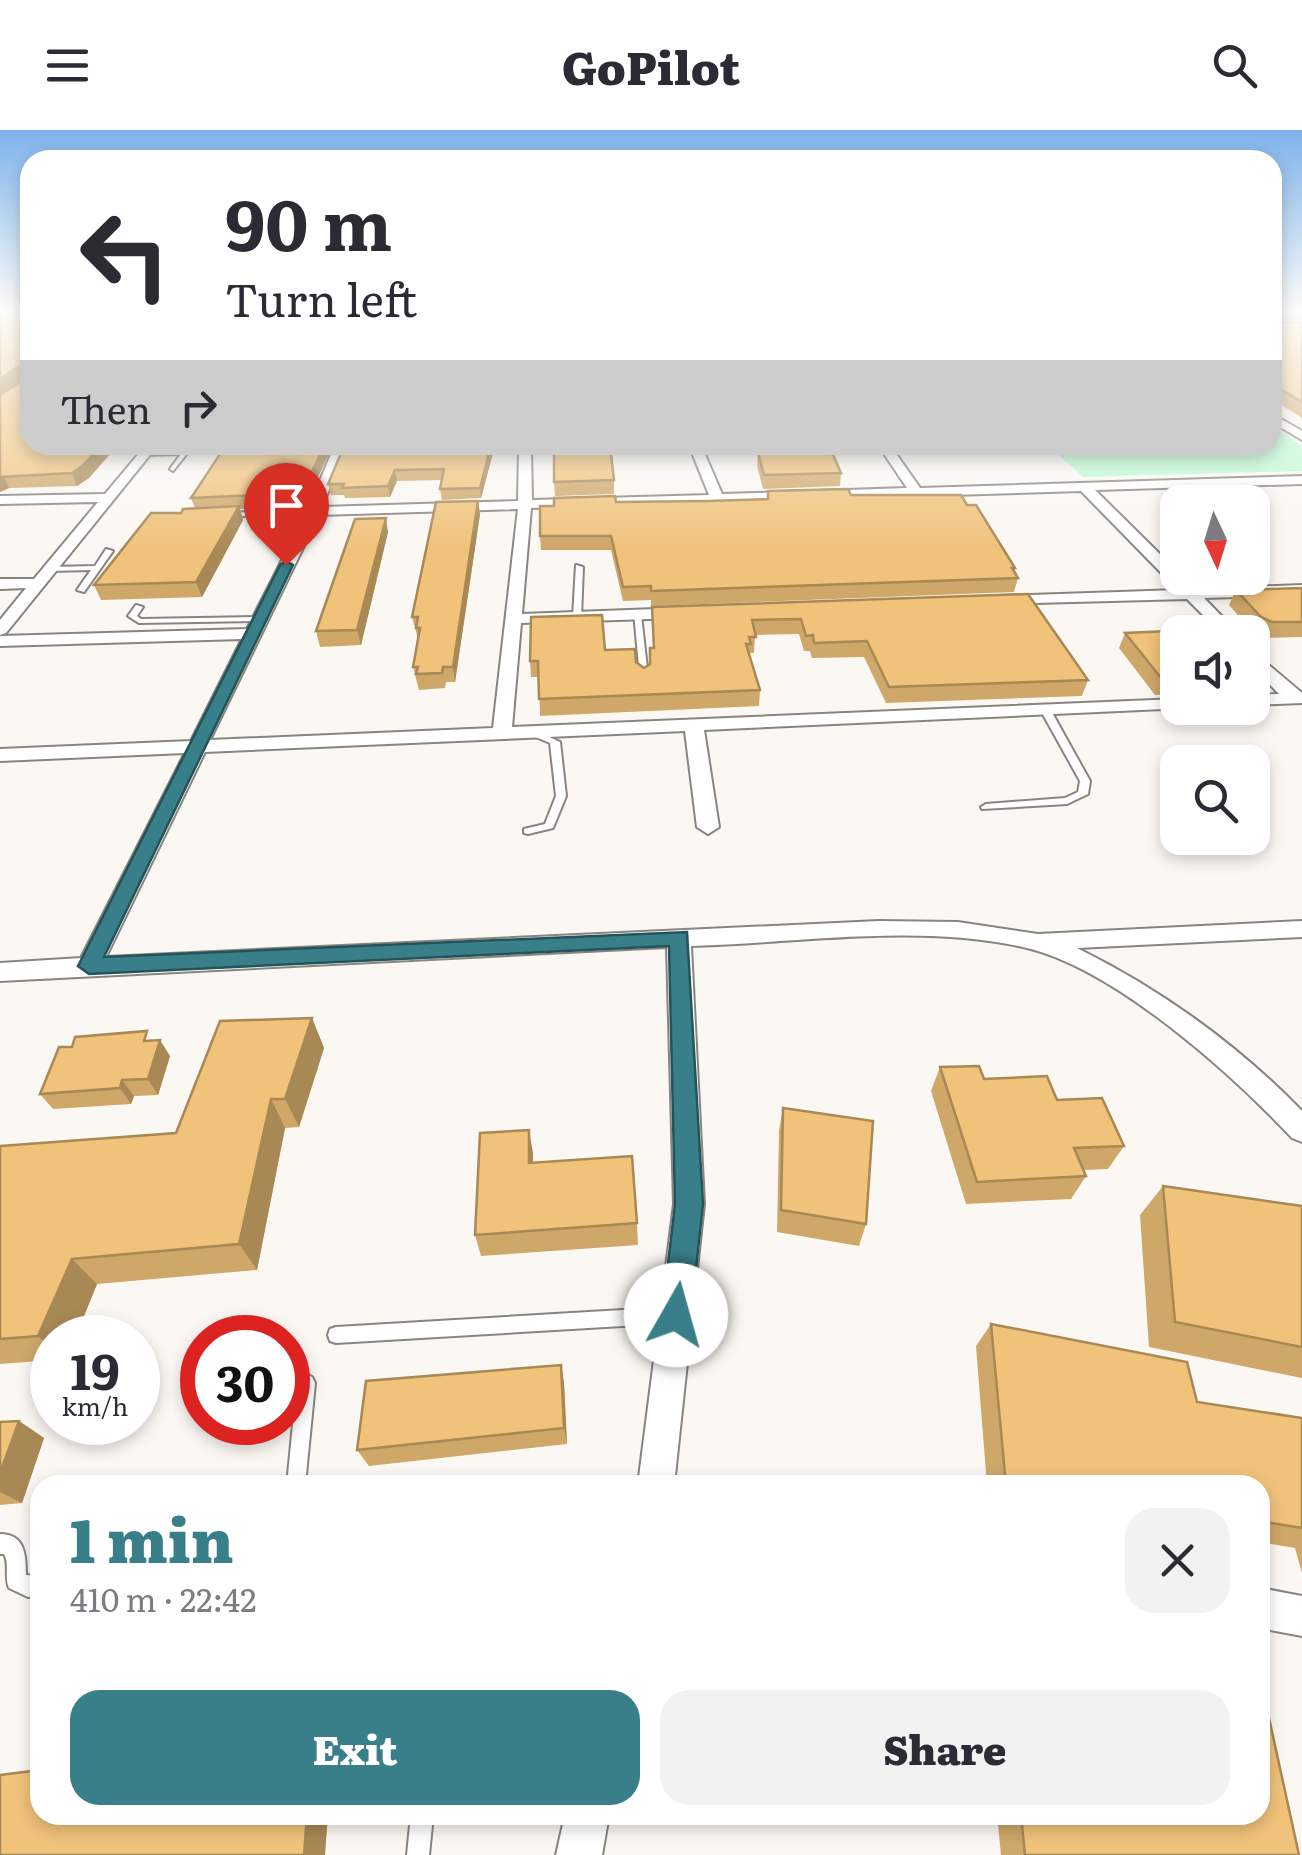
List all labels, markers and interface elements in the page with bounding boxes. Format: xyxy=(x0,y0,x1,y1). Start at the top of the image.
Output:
text: GoPilot xyxy=(562,32,740,99)
icon: menu xyxy=(40,38,95,93)
icon: search xyxy=(1207,38,1262,93)
text: 90 m xyxy=(225,169,392,273)
icon: left xyxy=(60,190,190,320)
text: Turn left xyxy=(225,264,417,331)
text: Then xyxy=(60,379,151,436)
icon: right xyxy=(171,380,226,435)
pin xyxy=(244,463,329,566)
icon: arrive xyxy=(259,478,314,533)
north arrow xyxy=(1160,485,1270,595)
map controls xyxy=(1160,485,1270,855)
button: sound xyxy=(1160,615,1270,725)
button: search xyxy=(1160,745,1270,855)
position arrow xyxy=(624,1263,728,1367)
speed limit sign: 30 xyxy=(180,1315,310,1445)
text: 19 xyxy=(70,1331,120,1405)
text: km/h xyxy=(62,1387,128,1424)
text: 1 min xyxy=(70,1492,234,1581)
button: close xyxy=(1125,1508,1230,1613)
text: 410 m · 22:42 xyxy=(70,1574,256,1622)
button: Exit xyxy=(70,1690,640,1805)
button: Share xyxy=(660,1690,1230,1805)

